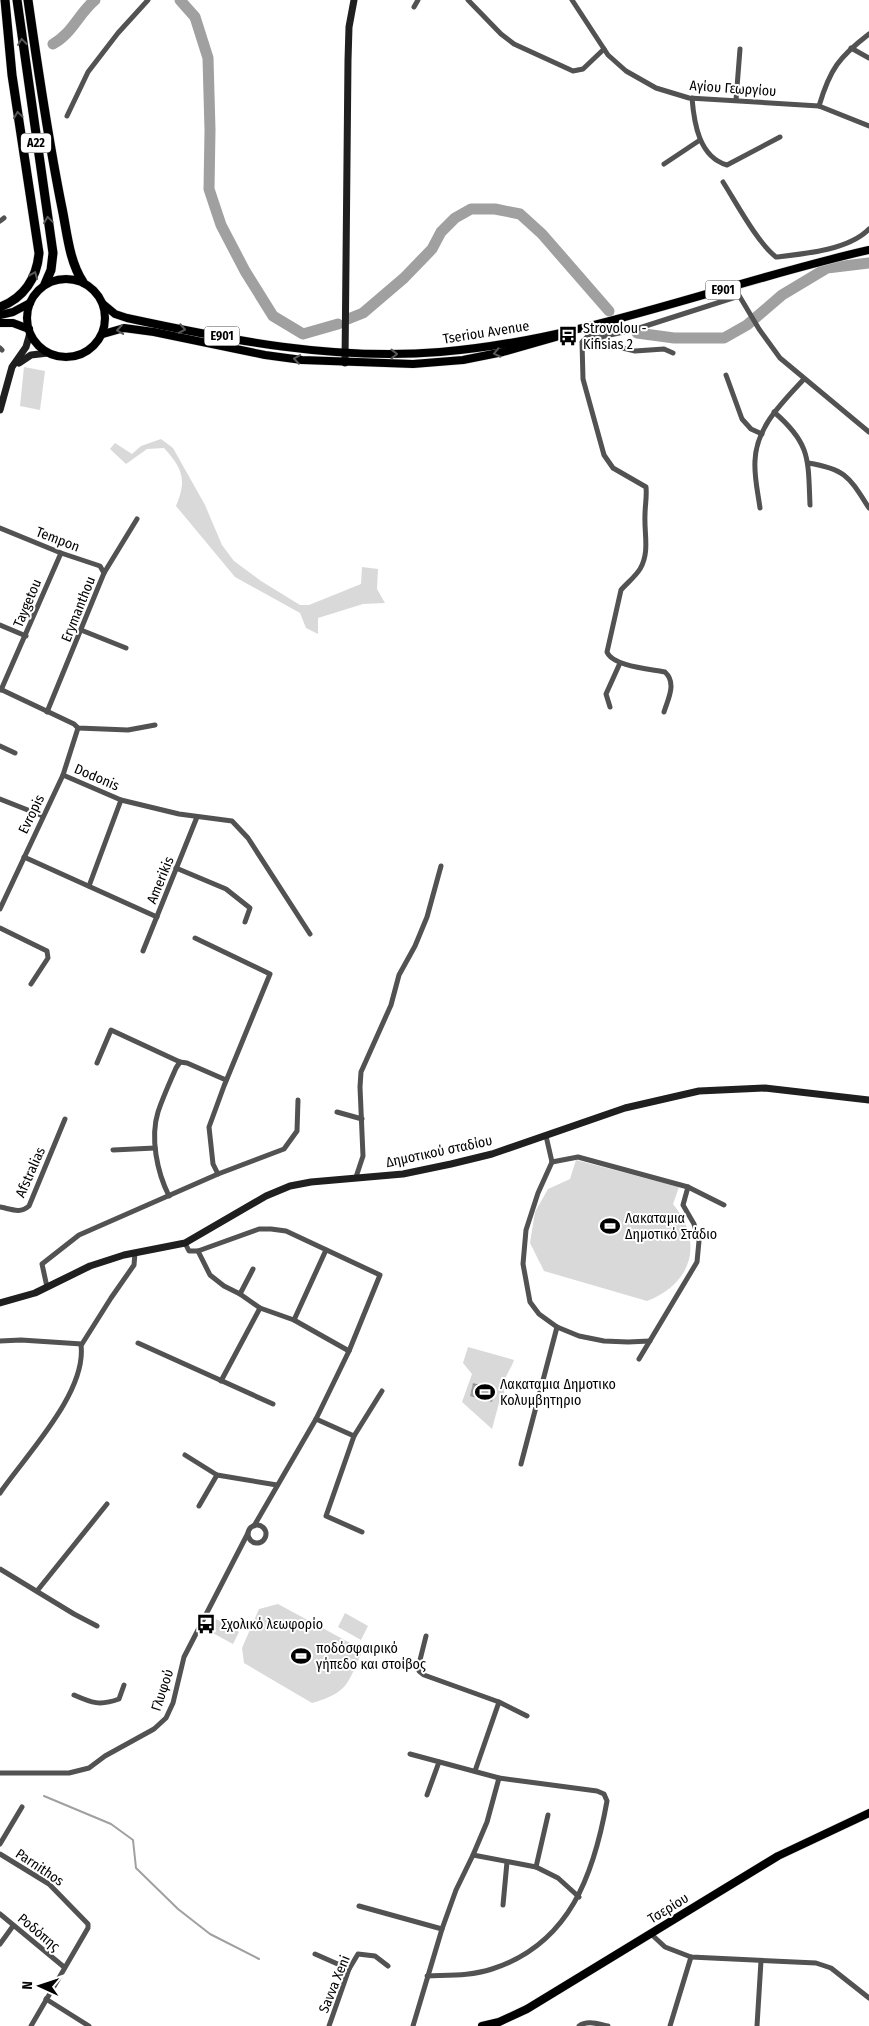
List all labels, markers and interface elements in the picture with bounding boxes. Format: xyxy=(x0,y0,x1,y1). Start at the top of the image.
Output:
one-way arrow xyxy=(17,38,28,46)
street label: Αγίου Γεωργίου xyxy=(689,77,777,100)
one-way arrow xyxy=(13,110,24,118)
road number: A22 xyxy=(21,134,51,152)
one-way arrow xyxy=(43,216,54,224)
one-way arrow xyxy=(28,271,39,280)
road number: E901 xyxy=(706,280,740,300)
street label: Tseriou Avenue xyxy=(442,317,531,348)
place label: Strovolou - Kifisias 2 xyxy=(583,320,647,353)
one-way arrow xyxy=(177,323,186,333)
one-way arrow xyxy=(115,324,124,334)
bus stop icon: Strovolou - Kifisias 2 xyxy=(557,325,579,347)
road number: E901 xyxy=(204,326,240,346)
one-way arrow xyxy=(492,347,501,358)
one-way arrow xyxy=(391,349,399,359)
one-way arrow xyxy=(292,355,301,365)
street label: Tempon xyxy=(33,523,82,556)
street label: Erymanthou xyxy=(58,574,99,644)
street label: Taygetou xyxy=(10,576,45,630)
street label: Dodonis xyxy=(72,760,122,795)
street label: Evropis xyxy=(15,792,48,837)
street label: Amerikis xyxy=(143,854,178,906)
street label: Δημοτικού σταδίου xyxy=(384,1132,494,1171)
street label: Afstralias xyxy=(12,1144,49,1200)
place label: Λακαταμια Δημοτικό Στάδιο xyxy=(625,1210,717,1243)
sports icon: Λακαταμια Δημοτικό Στάδιο xyxy=(599,1215,621,1237)
place label: Λακαταμια Δημοτικο Κολυμβητηριο xyxy=(500,1376,616,1409)
sports icon: Λακαταμια Δημοτικο Κολυμβητηριο xyxy=(474,1381,496,1403)
bus stop icon: Σχολικό λεωφορίο xyxy=(195,1613,217,1635)
place label: Σχολικό λεωφορίο xyxy=(221,1616,323,1633)
place label: ποδόσφαιρικό γήπεδο και στοίβος xyxy=(315,1640,426,1673)
sports icon: ποδόσφαιρικό γήπεδο και στοίβος xyxy=(290,1645,312,1667)
street label: Γλυφού xyxy=(148,1667,177,1713)
street label: Parnithos xyxy=(12,1845,67,1890)
street label: Τσερίου xyxy=(645,1889,692,1927)
street label: Ροδόπης xyxy=(14,1910,63,1955)
street label: Savva Xeni xyxy=(315,1953,354,2015)
north arrow xyxy=(15,1961,65,2011)
text: N xyxy=(19,1981,36,1990)

